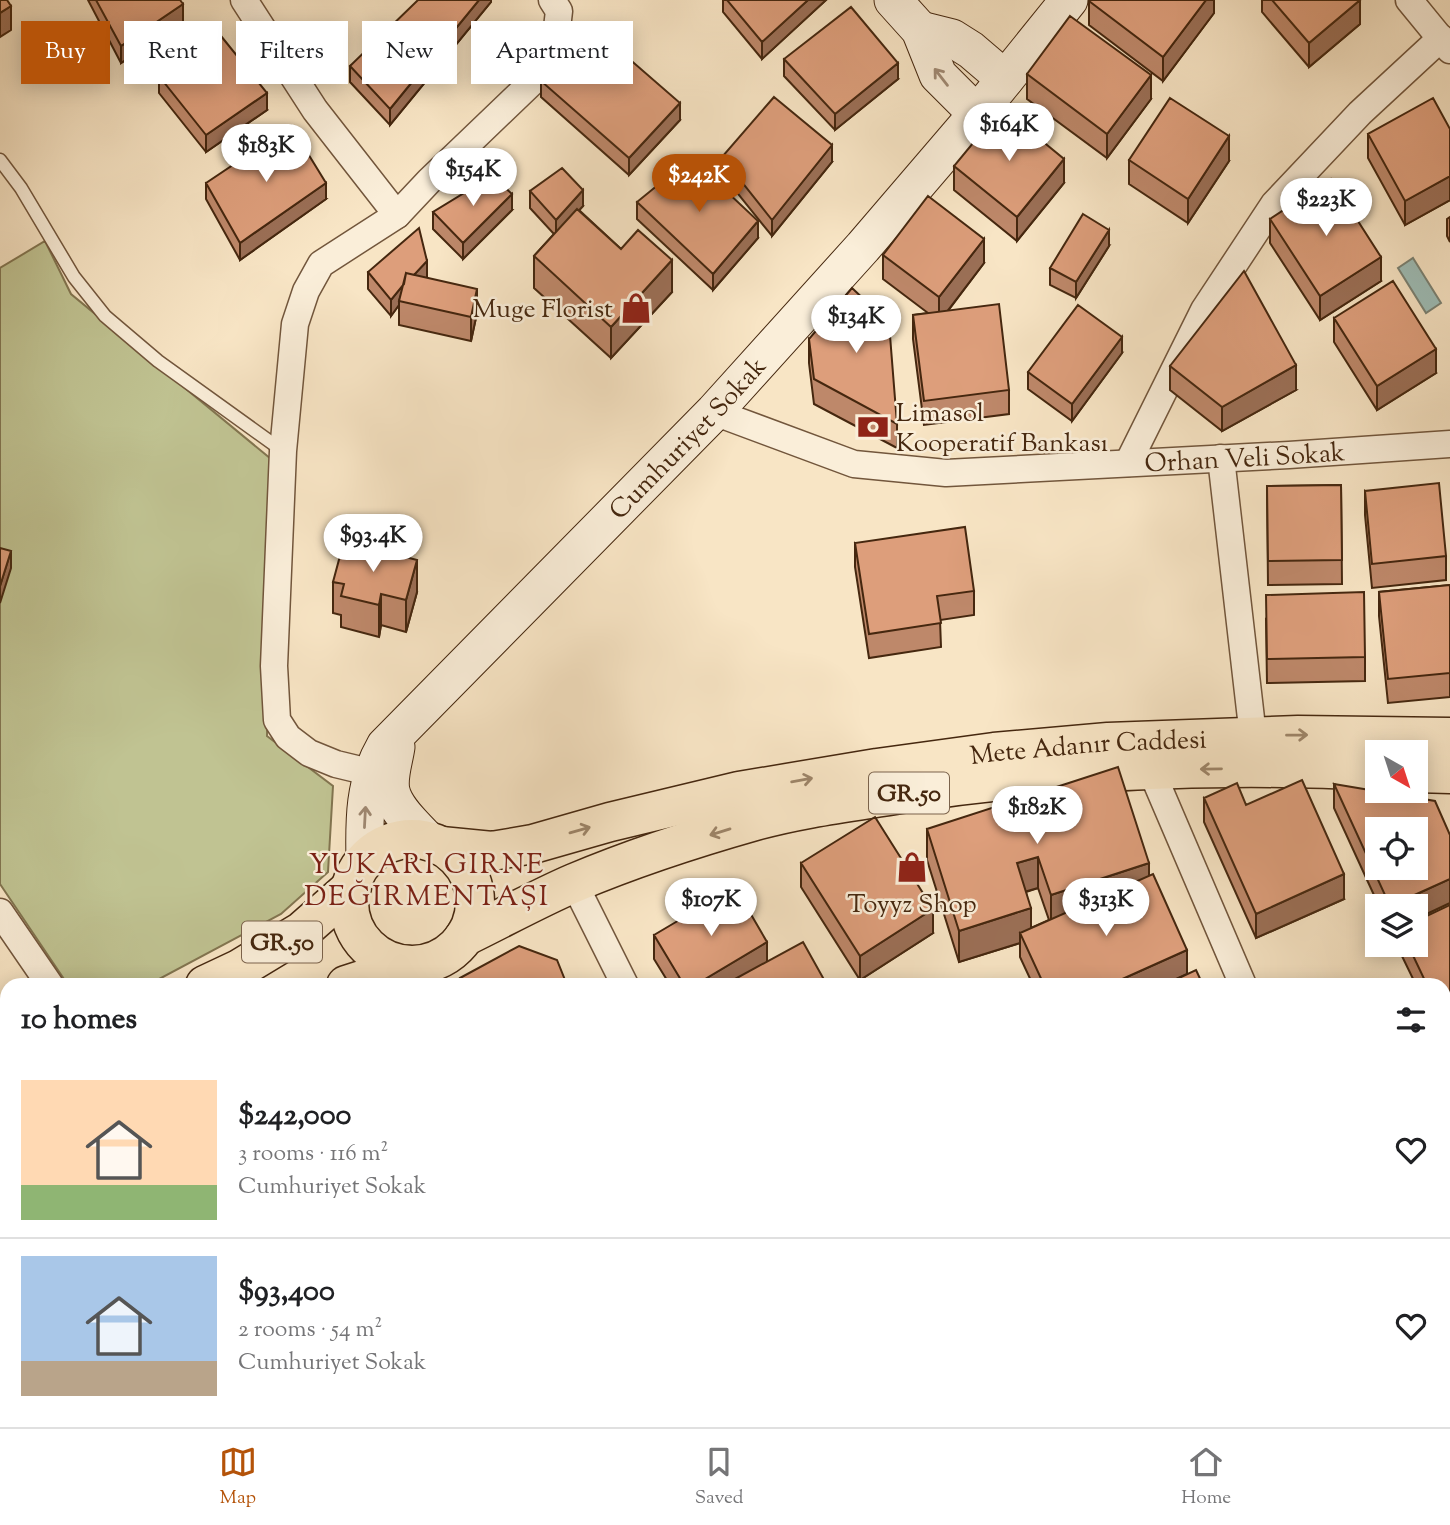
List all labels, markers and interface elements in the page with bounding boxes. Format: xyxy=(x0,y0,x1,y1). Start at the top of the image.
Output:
chip: Buy xyxy=(21,21,110,84)
chip: Rent xyxy=(124,21,222,84)
chip: Filters xyxy=(236,21,348,84)
chip: New xyxy=(362,21,457,84)
chip: Apartment xyxy=(471,21,633,84)
one-way arrow xyxy=(934,68,949,86)
pin: $164K xyxy=(960,104,1058,163)
text: $164K xyxy=(979,109,1039,142)
pin: $183K xyxy=(217,124,315,184)
text: $183K xyxy=(237,130,295,163)
pin: $154K xyxy=(424,148,522,208)
text: $154K xyxy=(445,154,501,187)
pin: $242K xyxy=(650,154,748,214)
text: $242K xyxy=(668,160,730,193)
pin: $223K xyxy=(1277,178,1375,238)
text: $223K xyxy=(1296,184,1356,217)
shop icon: Muge Florist xyxy=(619,291,653,325)
place label: Muge Florist xyxy=(472,292,613,329)
pin: $134K xyxy=(807,296,905,355)
text: $134K xyxy=(827,301,885,334)
street label: Cumhuriyet Sokak xyxy=(602,350,776,529)
place label: Limasol Kooperatif Bankası xyxy=(896,396,1108,463)
bank icon: Limasol Kooperatif Bankası xyxy=(856,410,890,444)
street label: Orhan Veli Sokak xyxy=(1144,435,1346,484)
pin: $93.4K xyxy=(316,514,430,574)
text: $93.4K xyxy=(340,520,406,553)
street label: Mete Adanır Caddesi xyxy=(968,722,1207,776)
one-way arrow xyxy=(1285,728,1308,742)
north arrow xyxy=(1365,740,1428,803)
map controls xyxy=(1365,740,1428,957)
one-way arrow xyxy=(1200,763,1223,776)
road number: GR.50 xyxy=(869,772,949,814)
one-way arrow xyxy=(790,773,813,786)
pin: $182K xyxy=(988,786,1086,846)
text: $182K xyxy=(1008,792,1066,825)
one-way arrow xyxy=(359,806,372,829)
button: locate xyxy=(1365,817,1428,880)
one-way arrow xyxy=(569,823,591,836)
one-way arrow xyxy=(709,826,731,839)
district label: YUKARI GIRNE DEĞIRMENTAŞI xyxy=(304,846,550,918)
shop icon: Toyyz Shop xyxy=(895,850,929,884)
pin: $107K xyxy=(662,878,760,938)
pin: $313K xyxy=(1057,878,1155,938)
text: $107K xyxy=(681,884,741,917)
text: $313K xyxy=(1078,884,1134,917)
place label: Toyyz Shop xyxy=(847,887,977,924)
button: layers xyxy=(1365,894,1428,957)
road number: GR.50 xyxy=(242,922,322,962)
text: 10 homes xyxy=(21,999,137,1042)
icon: filters xyxy=(1392,1001,1430,1039)
text: $242,000 xyxy=(238,1095,351,1138)
icon: home xyxy=(77,1108,161,1192)
icon: heart xyxy=(1392,1131,1430,1169)
text: 3 rooms · 116 m² xyxy=(238,1138,388,1171)
text: Cumhuriyet Sokak xyxy=(238,1171,426,1204)
text: $93,400 xyxy=(238,1271,335,1314)
icon: home xyxy=(77,1284,161,1368)
icon: heart xyxy=(1392,1307,1430,1345)
text: 2 rooms · 54 m² xyxy=(238,1314,382,1347)
text: Cumhuriyet Sokak xyxy=(238,1347,426,1380)
tab: Map xyxy=(219,1443,257,1512)
tab: Saved xyxy=(695,1443,743,1512)
tab: Home xyxy=(1181,1443,1231,1512)

